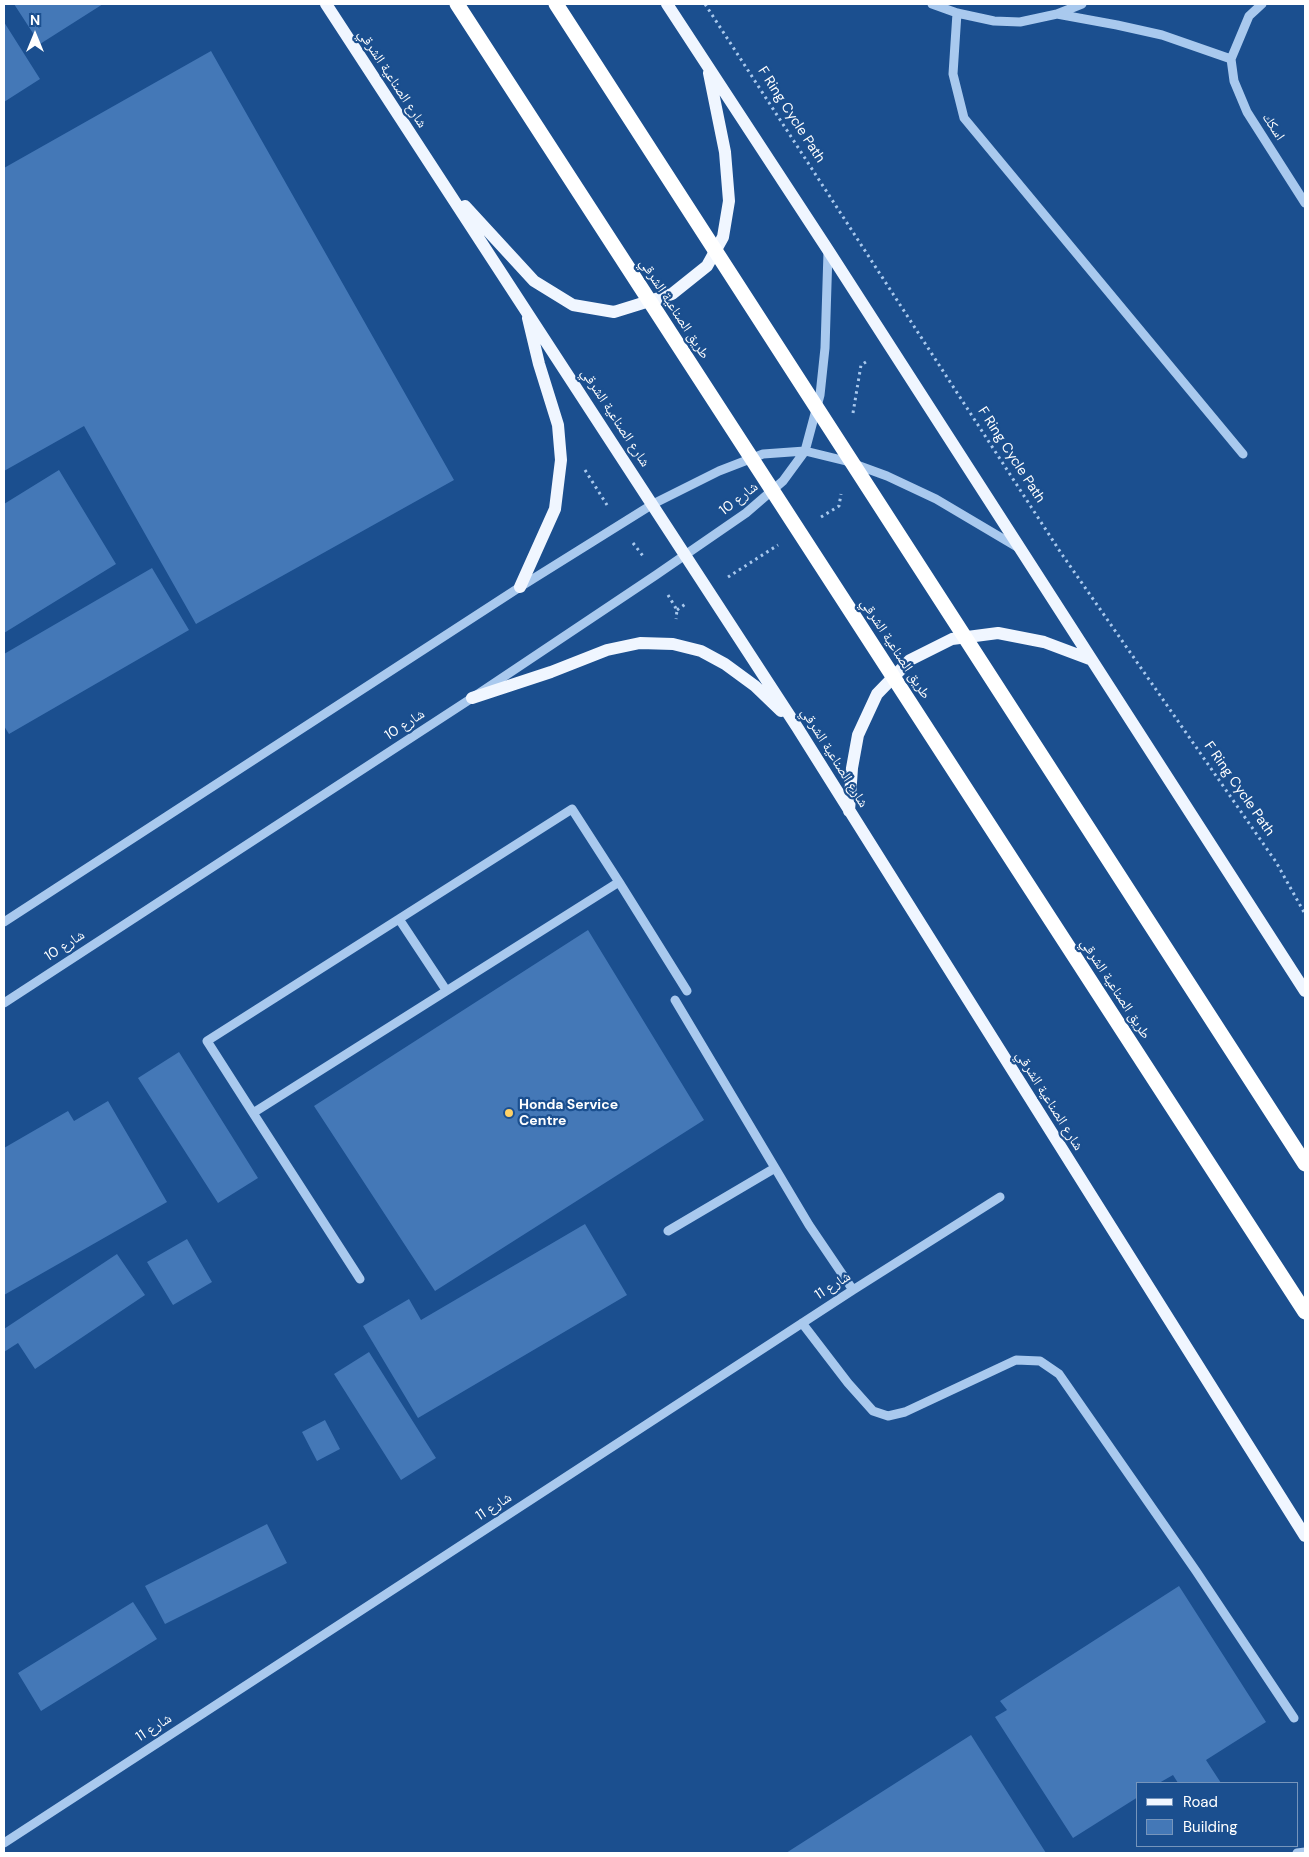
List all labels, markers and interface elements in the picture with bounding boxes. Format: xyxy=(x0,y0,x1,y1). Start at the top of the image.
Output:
north arrow xyxy=(10,10,60,60)
text: N xyxy=(30,11,40,29)
street label: شارع الصناعية الشرقي xyxy=(354,27,430,131)
street label: F Ring Cycle Path xyxy=(754,64,828,166)
street label: اسكك xyxy=(1258,110,1288,144)
street label: طريق الصناعية الشرقي xyxy=(635,256,713,362)
street label: شارع الصناعية الشرقي xyxy=(577,366,653,470)
street label: F Ring Cycle Path xyxy=(974,404,1048,506)
street label: شارع 10 xyxy=(716,479,762,519)
street label: طريق الصناعية الشرقي xyxy=(856,596,934,702)
street label: شارع الصناعية الشرقي xyxy=(797,705,871,811)
street label: شارع 10 xyxy=(382,706,428,744)
street label: F Ring Cycle Path xyxy=(1200,739,1278,839)
street label: شارع 10 xyxy=(42,927,88,965)
street label: طريق الصناعية الشرقي xyxy=(1076,936,1154,1042)
street label: شارع الصناعية الشرقي xyxy=(1012,1048,1086,1154)
place label: Honda Service Centre xyxy=(519,1097,618,1130)
marker: Honda Service Centre xyxy=(503,1107,515,1119)
street label: شارع 11 xyxy=(812,1268,854,1304)
street label: شارع 11 xyxy=(473,1489,515,1525)
street label: شارع 11 xyxy=(133,1710,175,1746)
legend xyxy=(1136,1782,1299,1847)
text: Road xyxy=(1183,1792,1218,1812)
text: Building xyxy=(1183,1817,1238,1837)

